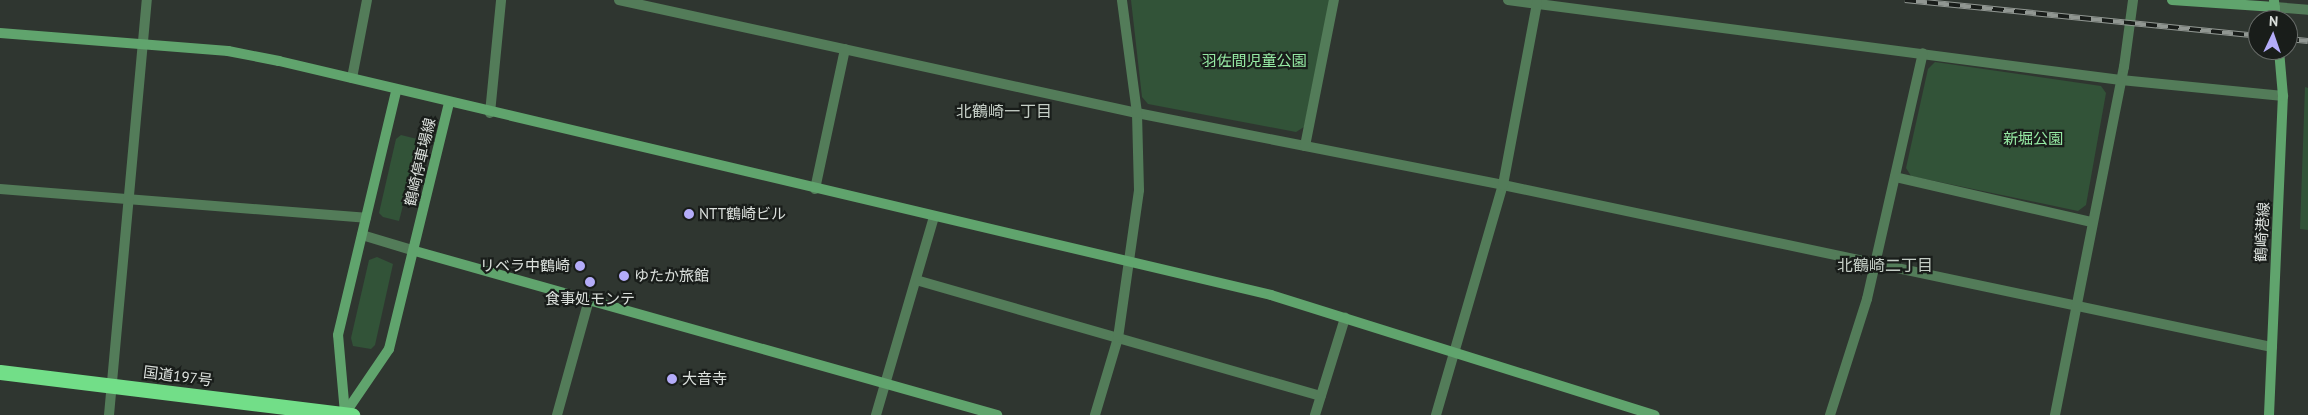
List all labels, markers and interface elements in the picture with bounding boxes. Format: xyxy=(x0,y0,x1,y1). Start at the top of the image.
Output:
north arrow xyxy=(2248,10,2298,60)
text: N xyxy=(2269,12,2279,30)
park label: 羽佐間児童公園 xyxy=(1202,52,1306,70)
district label: 北鶴崎一丁目 xyxy=(956,101,1052,121)
street label: 鶴崎停車場線 xyxy=(401,116,439,208)
park label: 新堀公園 xyxy=(2003,130,2063,148)
street label: 鶴崎港線 xyxy=(2251,202,2273,262)
place label: NTT鶴崎ビル xyxy=(699,205,786,223)
marker: NTT鶴崎ビル xyxy=(683,208,695,220)
district label: 北鶴崎二丁目 xyxy=(1837,255,1933,275)
place label: リベラ中鶴崎 xyxy=(480,257,570,275)
marker: リベラ中鶴崎 xyxy=(574,260,586,272)
place label: ゆたか旅館 xyxy=(634,267,709,285)
marker: ゆたか旅館 xyxy=(618,270,630,282)
marker: 食事処モンテ xyxy=(584,276,596,288)
place label: 食事処モンテ xyxy=(545,290,635,308)
street label: 国道197号 xyxy=(142,363,214,389)
place label: 大音寺 xyxy=(682,370,727,388)
marker: 大音寺 xyxy=(666,373,678,385)

